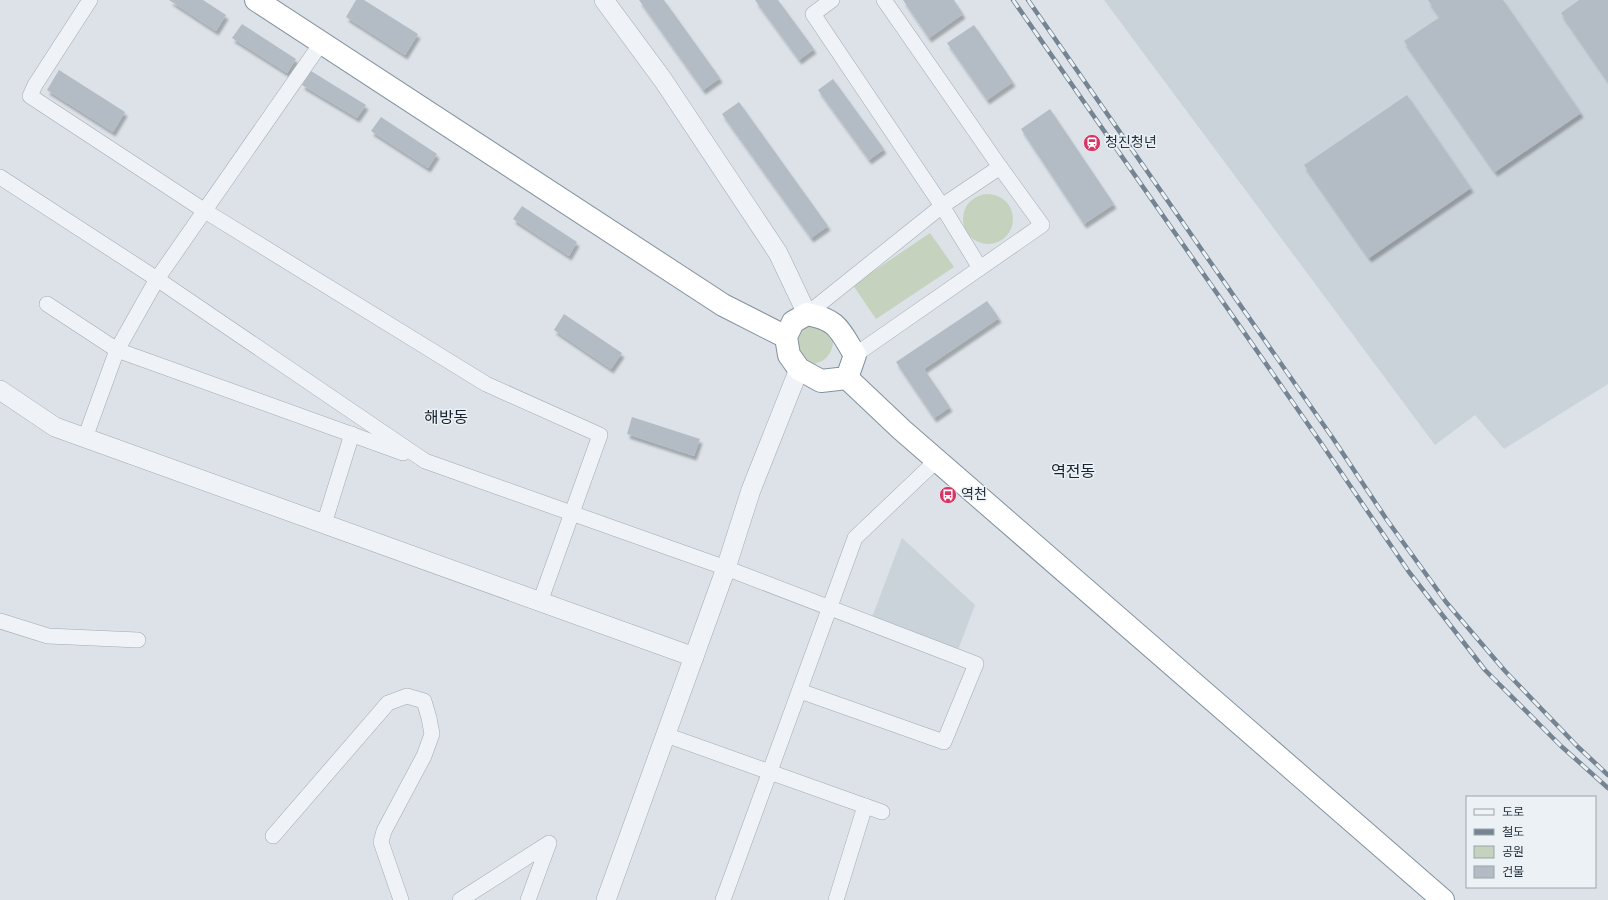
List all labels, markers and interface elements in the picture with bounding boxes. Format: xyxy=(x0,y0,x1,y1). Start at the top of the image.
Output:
station icon: 청진청년 xyxy=(1082,133,1102,153)
place label: 청진청년 xyxy=(1105,135,1157,150)
district label: 해방동 xyxy=(424,410,468,426)
district label: 역전동 xyxy=(1051,464,1095,480)
bus stop icon: 역천 xyxy=(938,485,958,505)
place label: 역천 xyxy=(961,486,987,502)
legend xyxy=(1466,796,1596,888)
text: 도로 xyxy=(1502,806,1524,818)
text: 철도 xyxy=(1502,826,1524,838)
text: 공원 xyxy=(1502,846,1524,858)
text: 건물 xyxy=(1502,866,1524,878)

